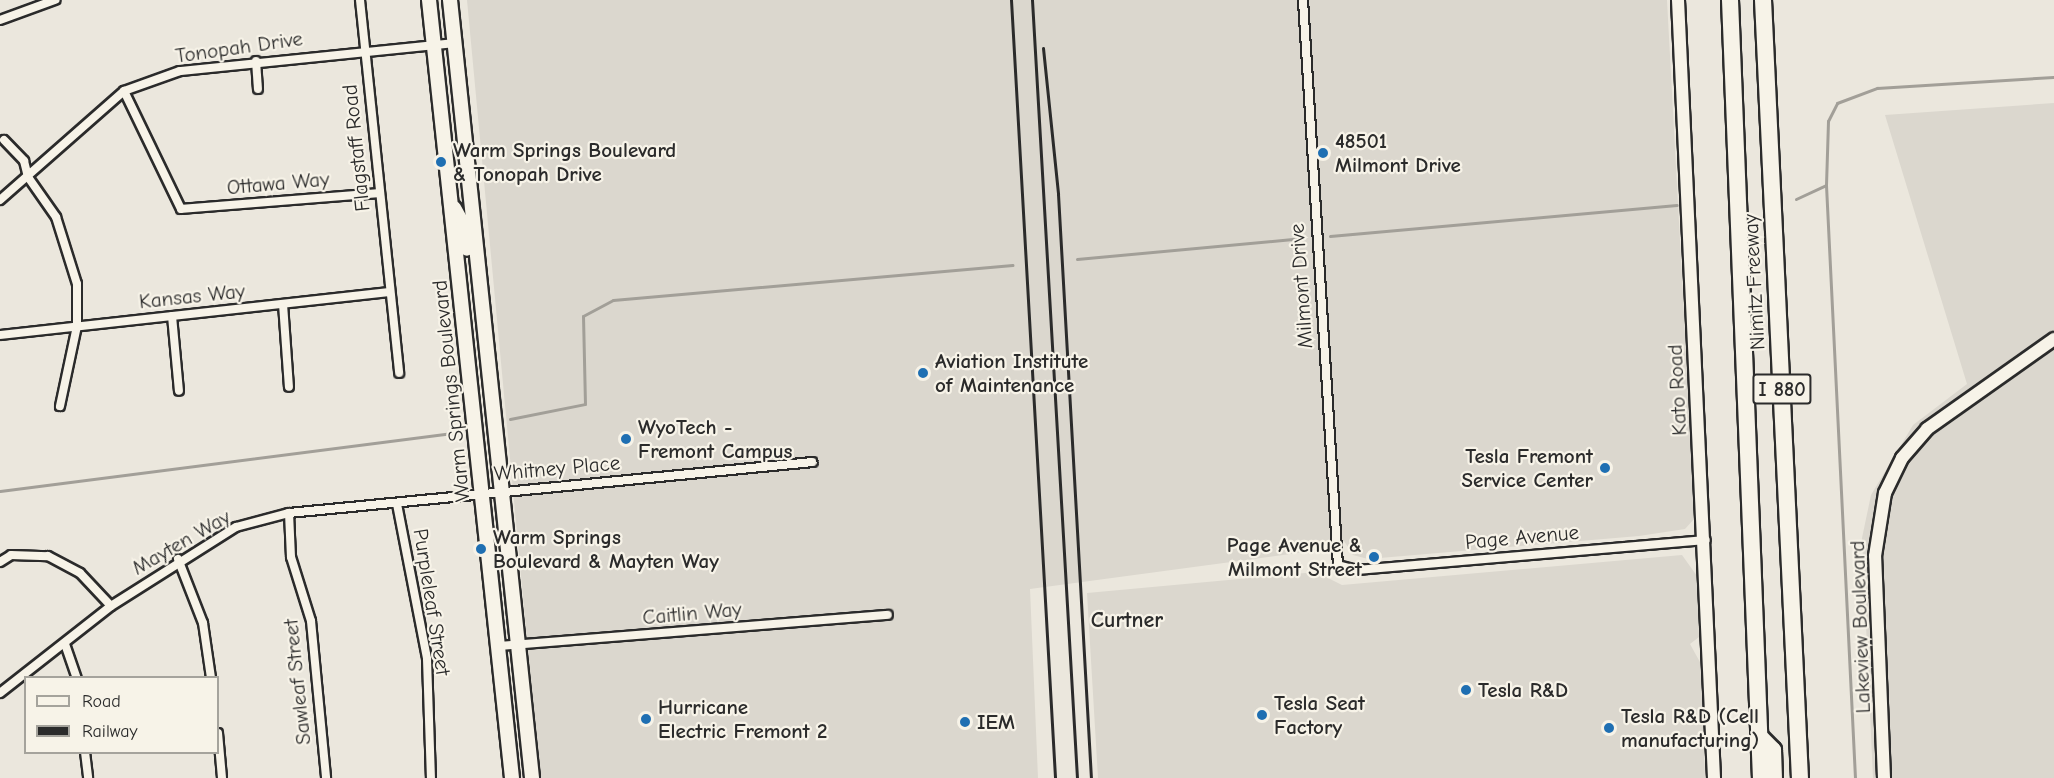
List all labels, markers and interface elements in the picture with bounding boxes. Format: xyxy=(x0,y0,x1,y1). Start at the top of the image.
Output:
street label: Tonopah Drive xyxy=(174,26,304,68)
street label: Flagstaff Road xyxy=(337,83,375,213)
place label: 48501 Milmont Drive xyxy=(1335,128,1461,178)
place label: Warm Springs Boulevard & Tonopah Drive xyxy=(453,137,676,187)
marker: 48501 Milmont Drive xyxy=(1316,146,1330,160)
marker: Warm Springs Boulevard & Tonopah Drive xyxy=(434,155,448,169)
street label: Ottawa Way xyxy=(226,166,330,200)
street label: Nimitz Freeway xyxy=(1738,213,1770,351)
street label: Milmont Drive xyxy=(1284,223,1318,349)
street label: Kansas Way xyxy=(138,278,246,314)
street label: Warm Springs Boulevard xyxy=(427,279,475,503)
street label: Kato Road xyxy=(1662,344,1692,436)
place label: Aviation Institute of Maintenance xyxy=(935,348,1088,398)
marker: Aviation Institute of Maintenance xyxy=(916,366,930,380)
road number: I 880 xyxy=(1752,372,1812,406)
place label: WyoTech - Fremont Campus xyxy=(638,414,792,464)
marker: WyoTech - Fremont Campus xyxy=(619,432,633,446)
place label: Tesla Fremont Service Center xyxy=(1462,443,1593,493)
street label: Whitney Place xyxy=(493,450,621,486)
marker: Tesla Fremont Service Center xyxy=(1598,461,1612,475)
street label: Mayten Way xyxy=(127,504,235,580)
street label: Page Avenue xyxy=(1464,519,1580,555)
place label: Warm Springs Boulevard & Mayten Way xyxy=(493,524,719,574)
street label: Purpleleaf Street xyxy=(408,527,456,677)
place label: Page Avenue & Milmont Street xyxy=(1227,532,1362,582)
street label: Lakeview Boulevard xyxy=(1844,540,1876,714)
marker: Warm Springs Boulevard & Mayten Way xyxy=(474,542,488,556)
marker: Page Avenue & Milmont Street xyxy=(1367,550,1381,564)
street label: Caitlin Way xyxy=(641,596,743,630)
district label: Curtner xyxy=(1091,608,1163,634)
street label: Sawleaf Street xyxy=(278,618,316,746)
legend xyxy=(24,676,219,754)
place label: Tesla R&D xyxy=(1478,677,1568,703)
marker: Tesla R&D xyxy=(1459,683,1473,697)
place label: Tesla Seat Factory xyxy=(1274,690,1365,740)
text: Road xyxy=(82,691,121,712)
place label: Hurricane Electric Fremont 2 xyxy=(658,694,828,744)
place label: Tesla R&D (Cell manufacturing) xyxy=(1621,703,1759,753)
marker: Tesla Seat Factory xyxy=(1255,708,1269,722)
place label: IEM xyxy=(977,709,1015,735)
marker: Hurricane Electric Fremont 2 xyxy=(639,712,653,726)
marker: IEM xyxy=(958,715,972,729)
text: Railway xyxy=(82,721,138,742)
marker: Tesla R&D (Cell manufacturing) xyxy=(1602,721,1616,735)

